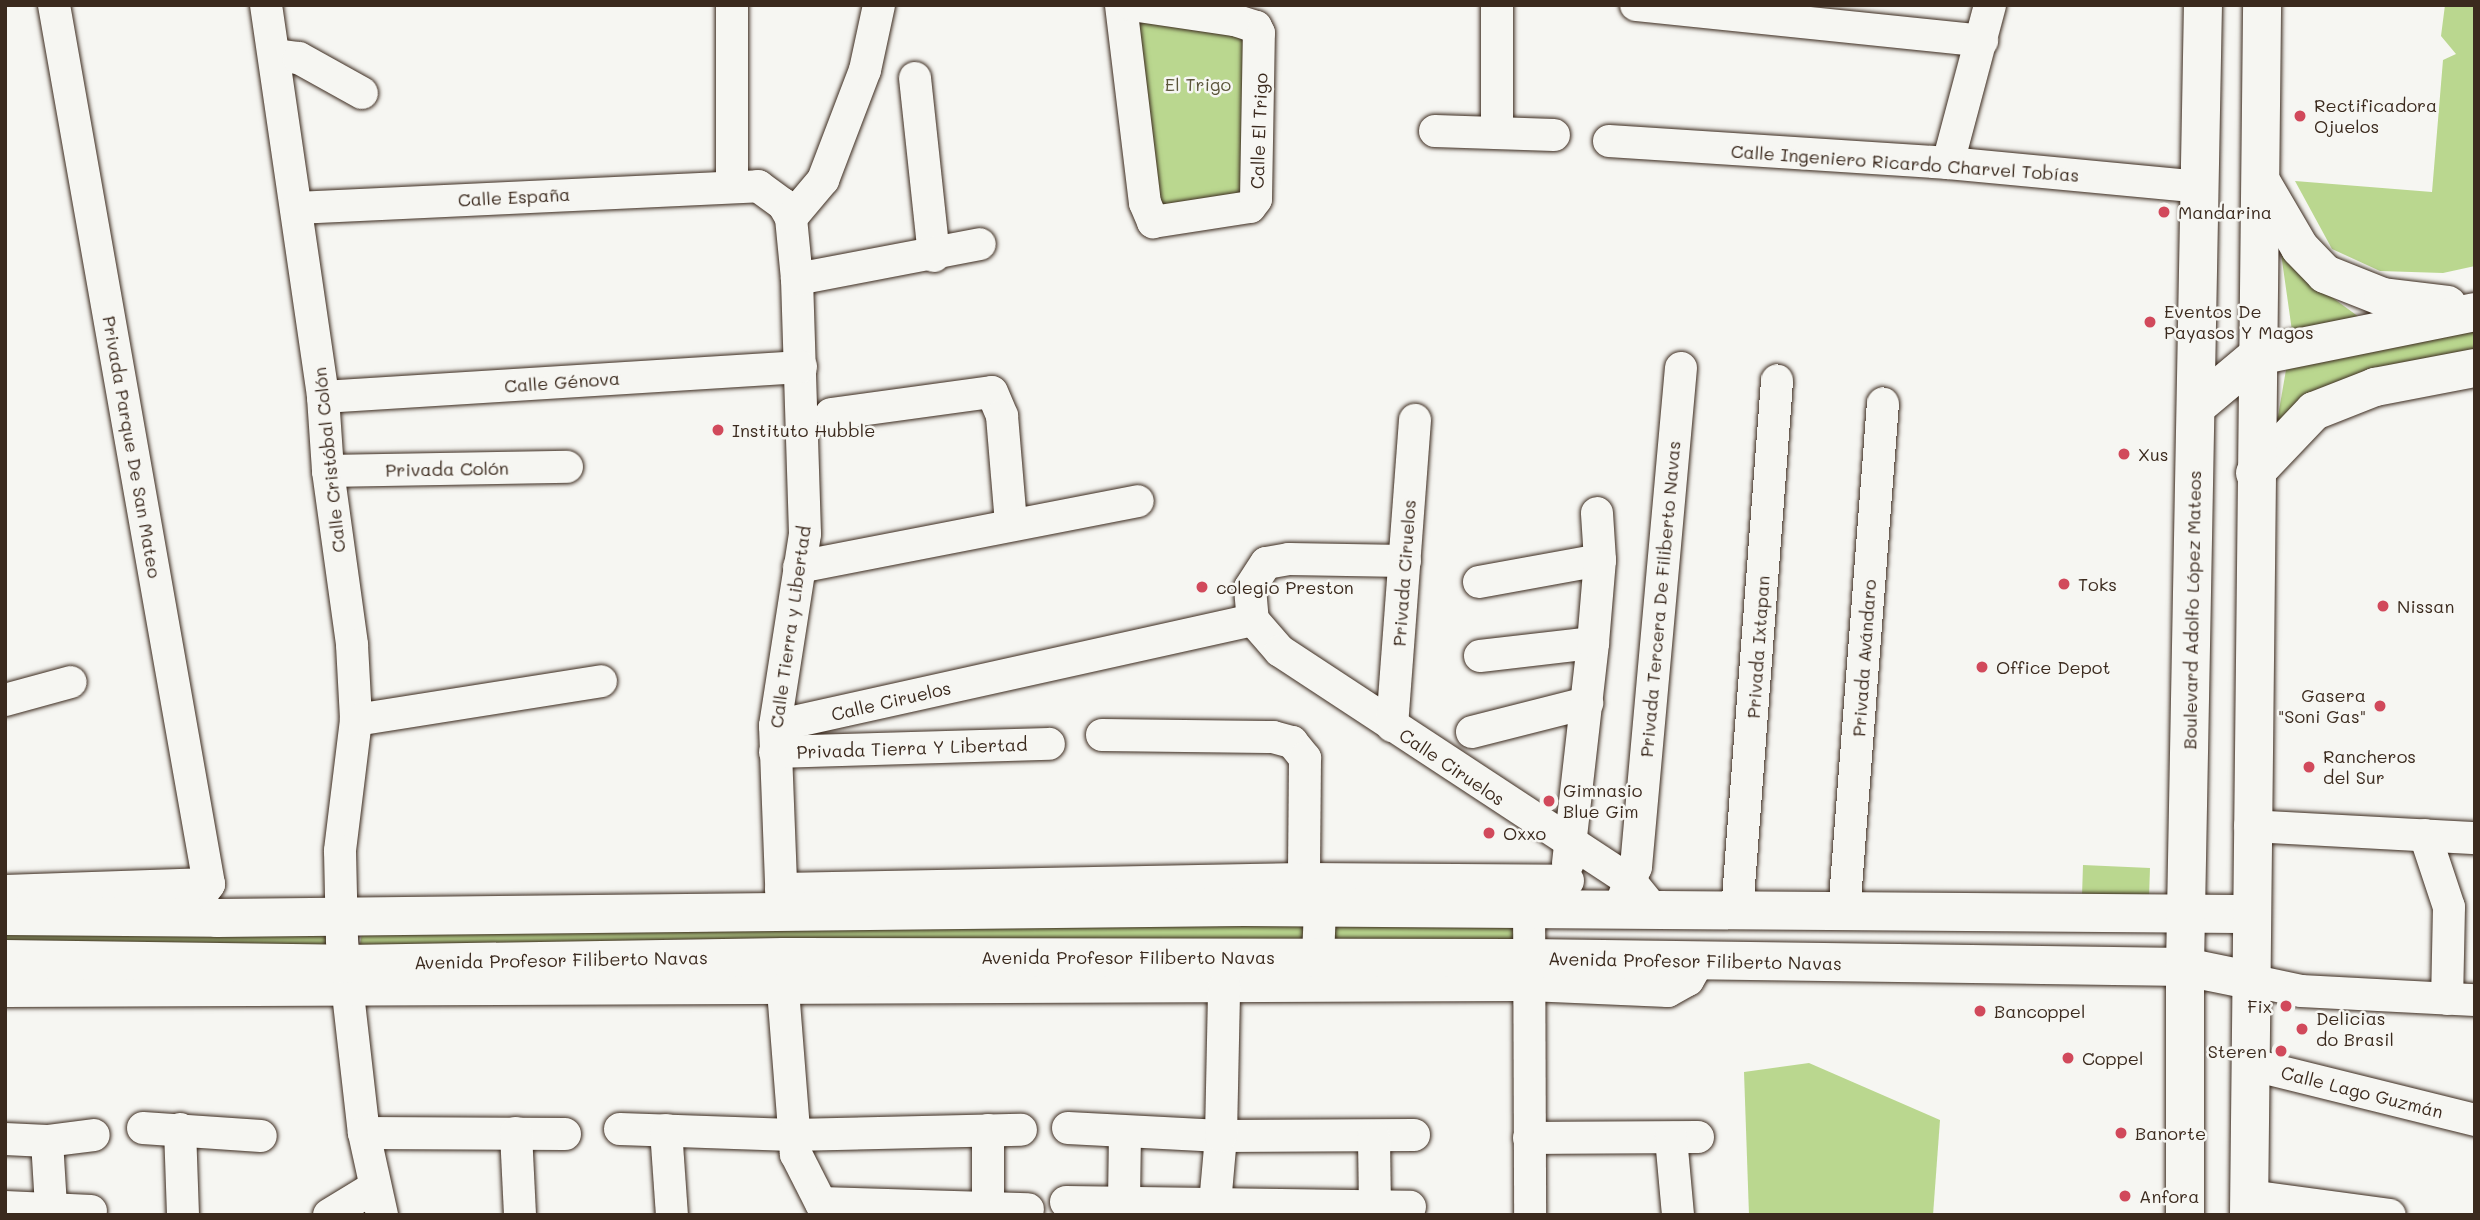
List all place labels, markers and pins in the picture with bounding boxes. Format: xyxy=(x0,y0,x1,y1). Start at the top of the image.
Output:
place label: Rectificadora Ojuelos xyxy=(2314,95,2437,138)
marker: Rectificadora Ojuelos xyxy=(2292,108,2308,124)
place label: Mandarina xyxy=(2178,201,2272,223)
marker: Mandarina xyxy=(2156,204,2172,220)
place label: Eventos De Payasos Y Magos xyxy=(2164,301,2314,344)
marker: Eventos De Payasos Y Magos xyxy=(2142,314,2158,330)
place label: Instituto Hubble xyxy=(732,419,875,441)
marker: Instituto Hubble xyxy=(710,422,726,438)
place label: Xus xyxy=(2138,443,2169,465)
marker: Xus xyxy=(2116,446,2132,462)
place label: Toks xyxy=(2078,573,2117,595)
place label: colegio Preston xyxy=(1216,576,1354,598)
marker: Toks xyxy=(2056,576,2072,592)
marker: colegio Preston xyxy=(1194,579,1210,595)
place label: Nissan xyxy=(2397,595,2454,617)
marker: Nissan xyxy=(2375,598,2391,614)
place label: Office Depot xyxy=(1996,656,2110,678)
marker: Office Depot xyxy=(1974,659,1990,675)
place label: Gasera "Soni Gas" xyxy=(2278,685,2366,728)
marker: Gasera "Soni Gas" xyxy=(2372,698,2388,714)
place label: Rancheros del Sur xyxy=(2323,746,2416,788)
marker: Rancheros del Sur xyxy=(2301,759,2317,775)
place label: Gimnasio Blue Gim xyxy=(1563,780,1642,822)
marker: Gimnasio Blue Gim xyxy=(1541,793,1557,809)
place label: Oxxo xyxy=(1503,822,1546,844)
marker: Oxxo xyxy=(1481,825,1497,841)
place label: Fix xyxy=(2247,995,2272,1017)
marker: Fix xyxy=(2278,998,2294,1014)
place label: Bancoppel xyxy=(1994,1000,2085,1022)
marker: Bancoppel xyxy=(1972,1003,1988,1019)
place label: Delicias do Brasil xyxy=(2316,1008,2394,1050)
marker: Delicias do Brasil xyxy=(2294,1021,2310,1037)
place label: Steren xyxy=(2208,1040,2267,1062)
marker: Steren xyxy=(2273,1043,2289,1059)
place label: Coppel xyxy=(2082,1047,2143,1069)
marker: Coppel xyxy=(2060,1050,2076,1066)
place label: Banorte xyxy=(2135,1122,2206,1144)
marker: Banorte xyxy=(2113,1125,2129,1141)
place label: Anfora xyxy=(2139,1185,2199,1207)
marker: Anfora xyxy=(2117,1188,2133,1204)

